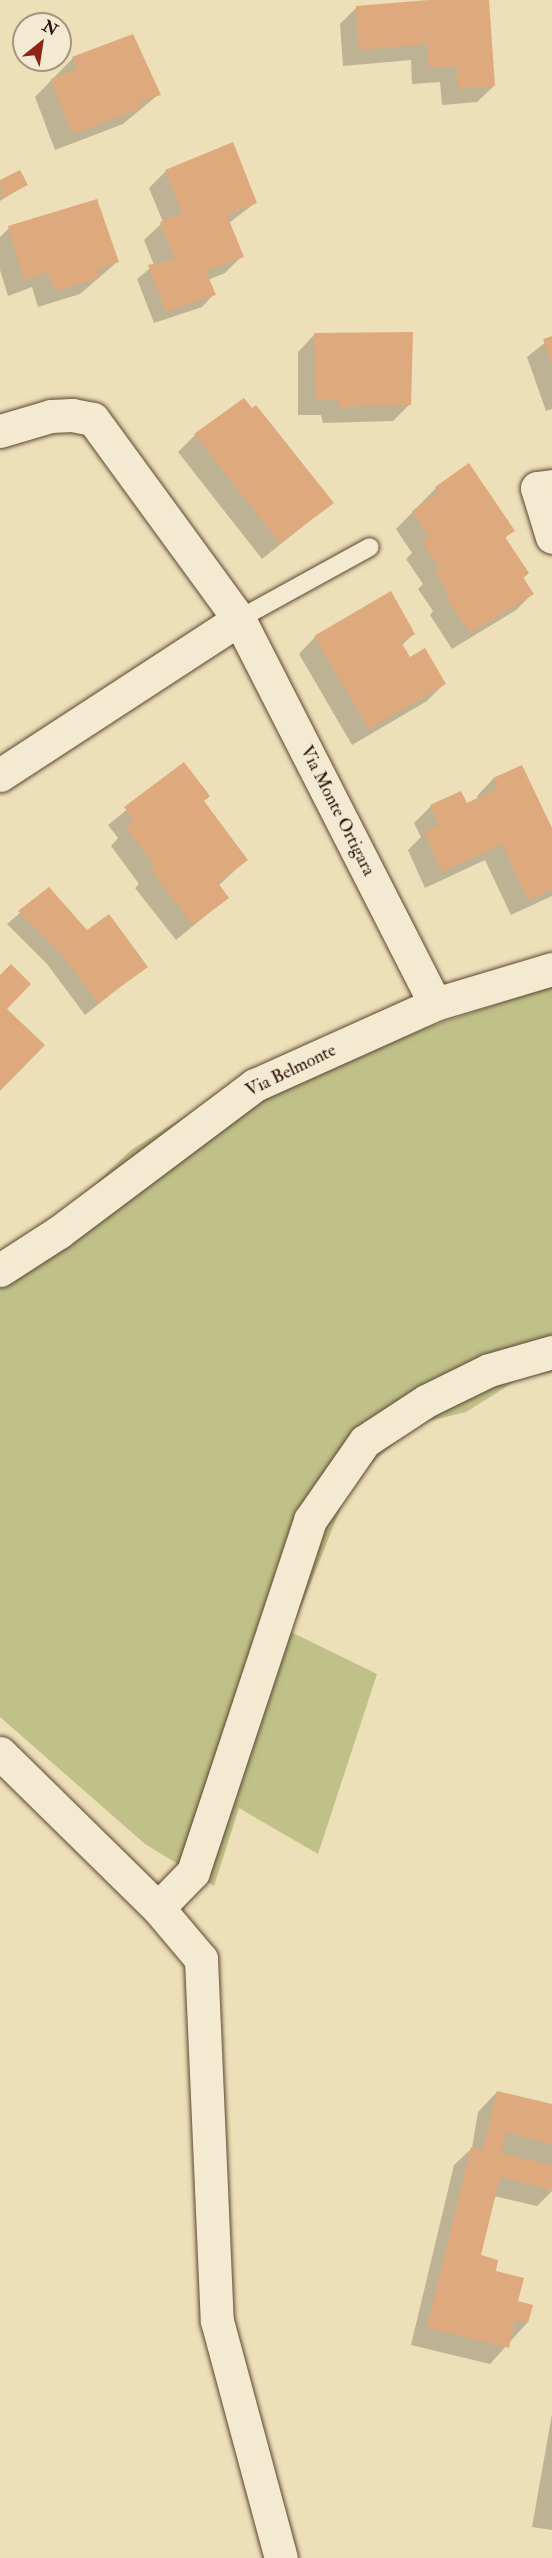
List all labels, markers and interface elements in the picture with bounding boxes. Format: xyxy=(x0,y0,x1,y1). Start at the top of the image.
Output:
north arrow xyxy=(12,12,72,72)
text: N xyxy=(39,16,61,40)
street label: Via Monte Ortigara xyxy=(295,742,379,880)
street label: Via Belmonte xyxy=(242,1040,340,1102)

